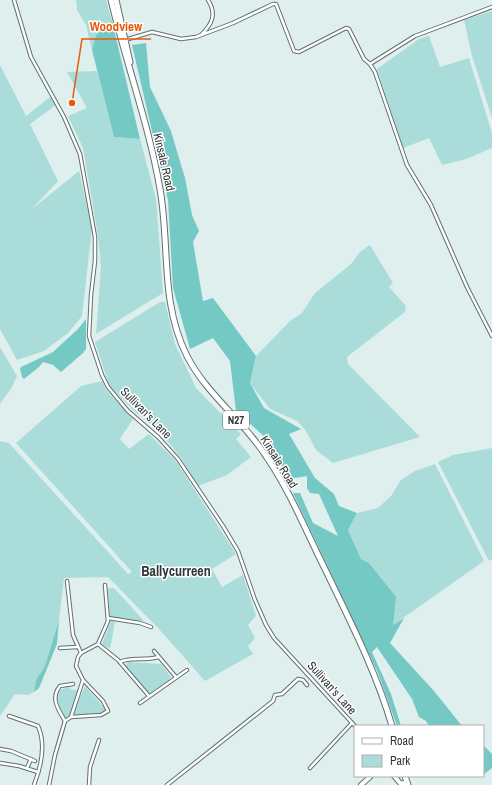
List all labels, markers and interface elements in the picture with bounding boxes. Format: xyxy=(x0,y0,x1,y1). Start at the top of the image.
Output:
callout: Woodview xyxy=(82,14,151,39)
text: Woodview xyxy=(90,18,143,35)
street label: Kinsale Road xyxy=(150,131,178,193)
street label: Sullivan's Lane xyxy=(117,384,175,442)
road number: N27 xyxy=(223,411,249,429)
street label: Kinsale Road xyxy=(257,433,301,491)
district label: Ballycurreen xyxy=(141,562,211,580)
street label: Sullivan's Lane xyxy=(304,658,360,718)
legend xyxy=(354,725,484,777)
text: Road xyxy=(390,733,414,749)
text: Park xyxy=(390,753,410,769)

